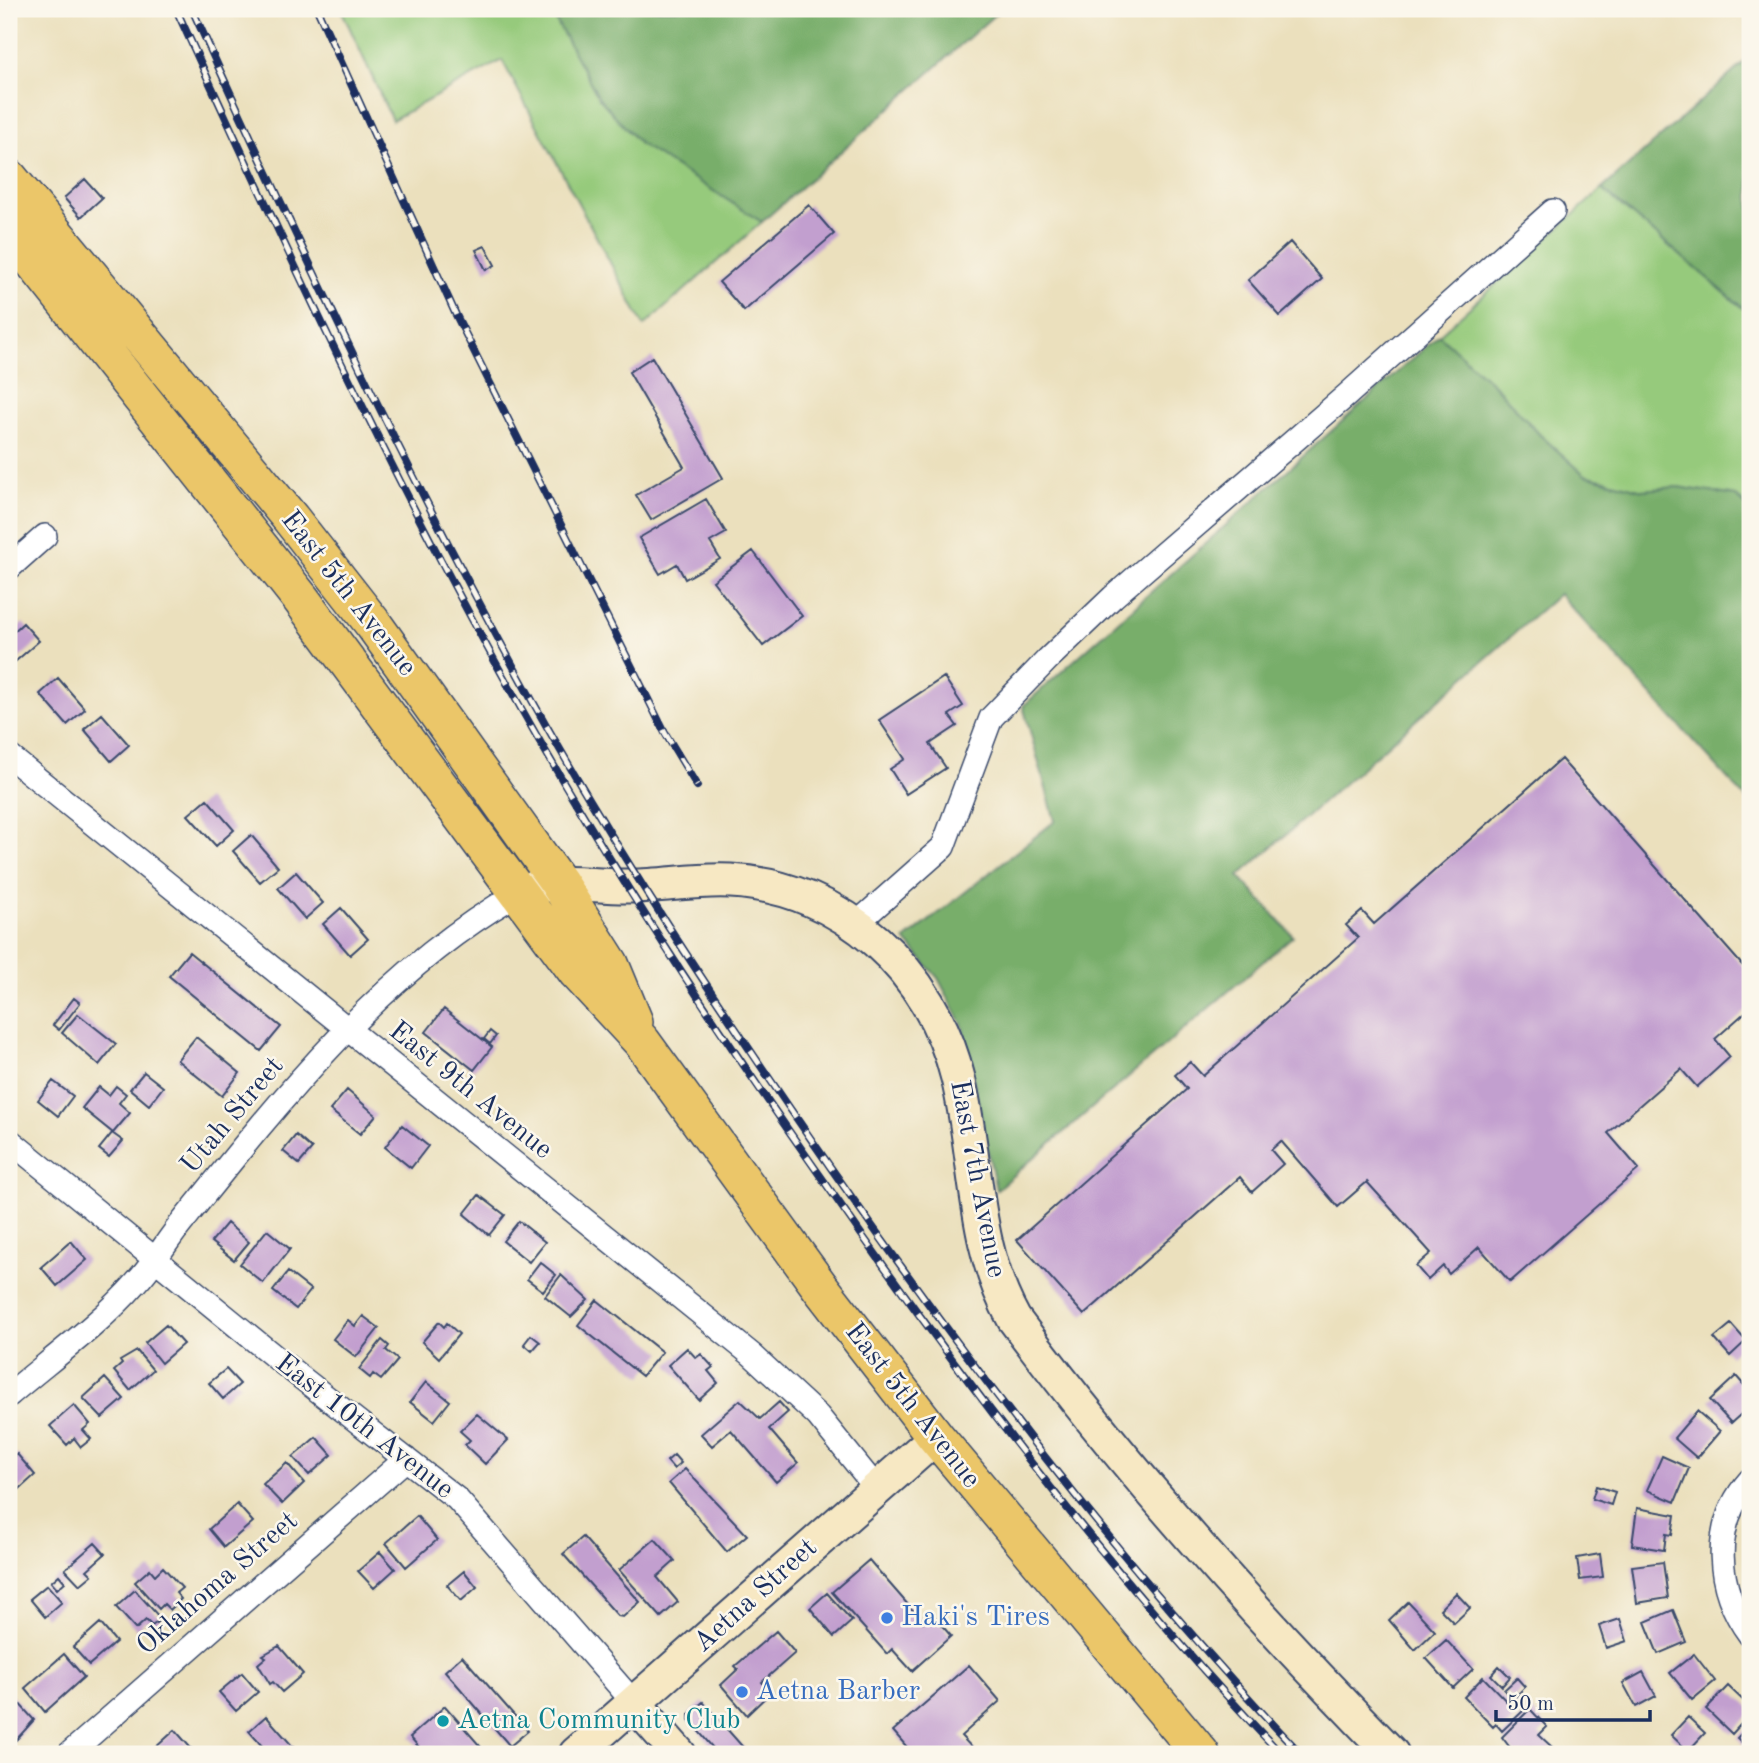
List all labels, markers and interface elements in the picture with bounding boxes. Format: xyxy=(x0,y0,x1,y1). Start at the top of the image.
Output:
street label: East 5th Avenue xyxy=(275,506,421,682)
street label: East 9th Avenue xyxy=(383,1017,557,1165)
street label: Utah Street xyxy=(176,1052,290,1180)
street label: East 7th Avenue xyxy=(944,1078,1010,1280)
street label: East 5th Avenue xyxy=(839,1318,985,1494)
street label: East 10th Avenue xyxy=(270,1349,458,1505)
street label: Oklahoma Street xyxy=(132,1507,304,1661)
street label: Aetna Street xyxy=(689,1534,823,1658)
place label: Haki's Tires xyxy=(901,1604,1050,1632)
marker: Haki's Tires xyxy=(879,1610,895,1626)
place label: Aetna Barber xyxy=(756,1678,920,1706)
scale bar xyxy=(1496,1679,1650,1723)
marker: Aetna Barber xyxy=(734,1684,750,1700)
text: 50 m xyxy=(1507,1694,1554,1715)
place label: Aetna Community Club xyxy=(457,1707,741,1735)
marker: Aetna Community Club xyxy=(435,1713,451,1729)

